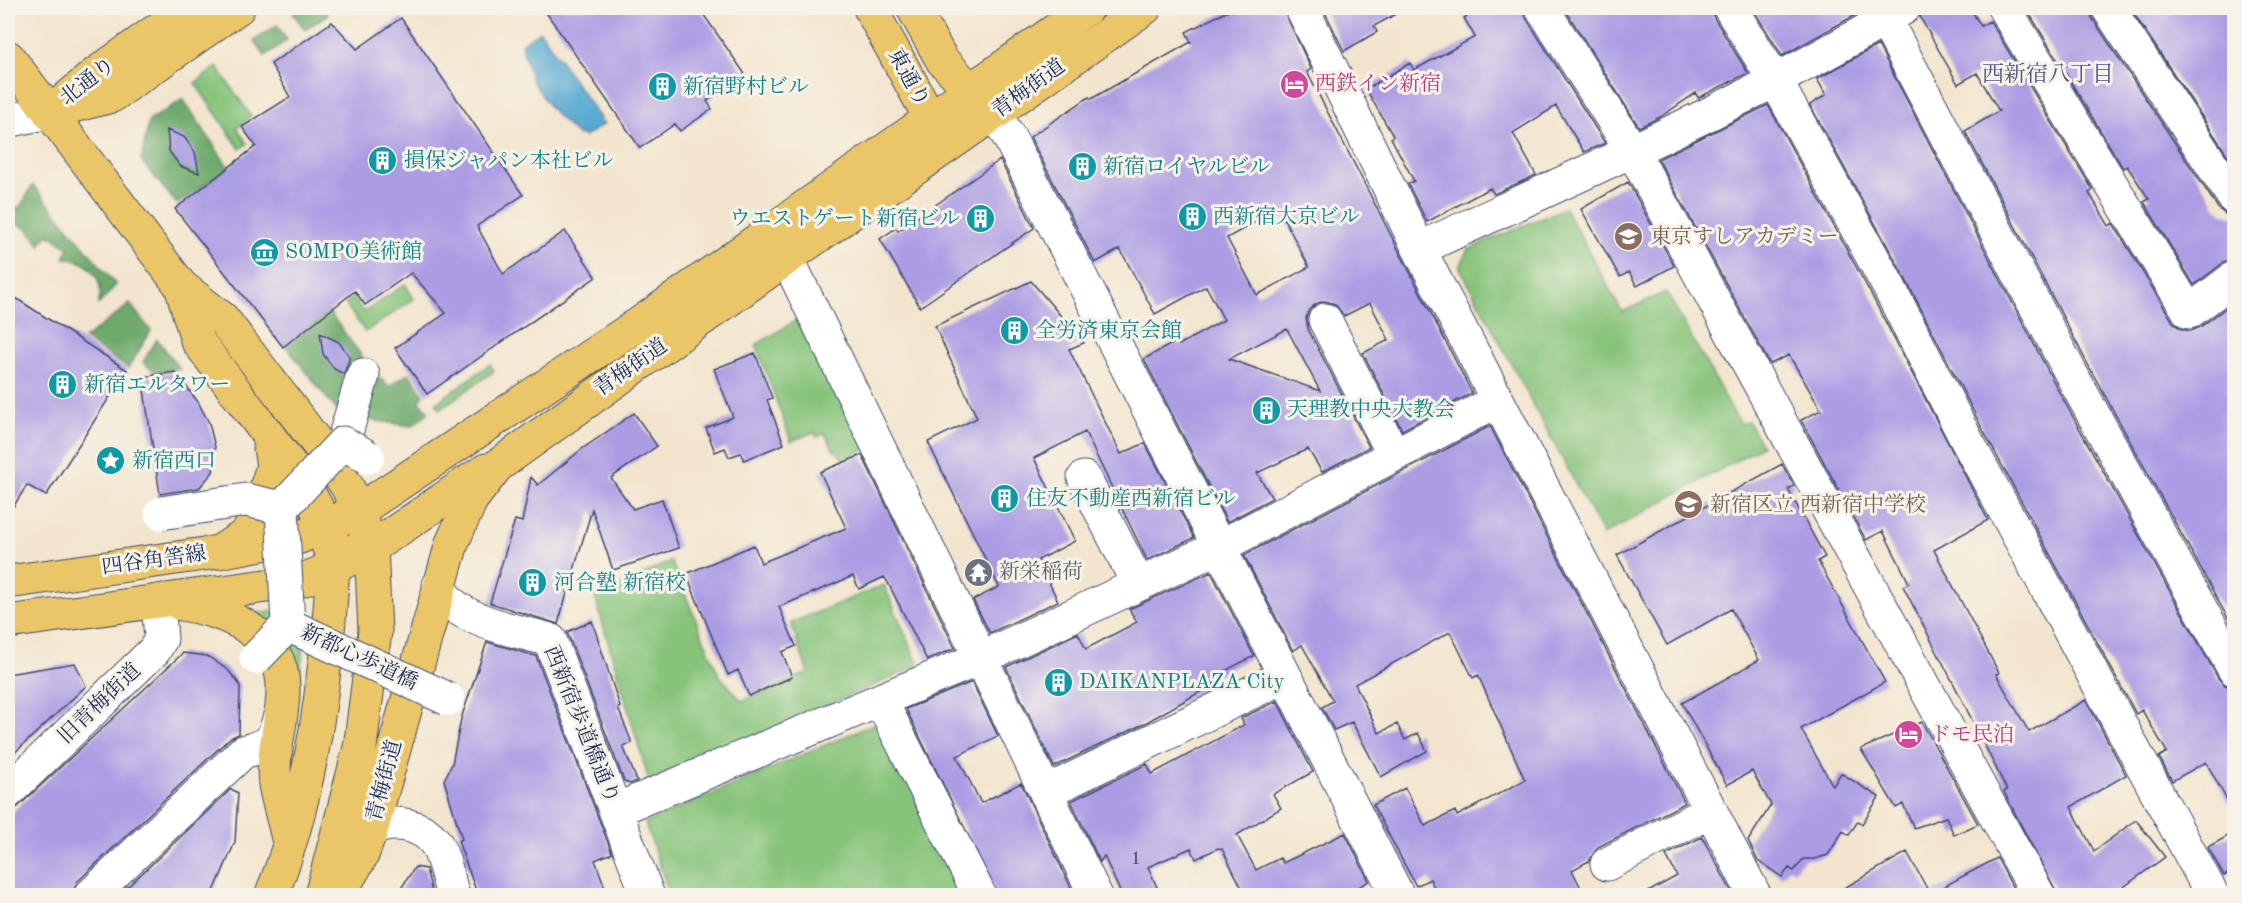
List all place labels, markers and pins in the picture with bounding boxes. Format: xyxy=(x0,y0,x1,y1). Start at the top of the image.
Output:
hotel icon: 西鉄イン新宿 xyxy=(1278,68,1310,100)
building icon: 新宿野村ビル xyxy=(646,71,678,103)
place label: 西鉄イン新宿 xyxy=(1315,72,1441,95)
place label: 新宿野村ビル xyxy=(683,75,809,98)
building icon: 損保ジャパン本社ビル xyxy=(367,145,399,177)
place label: 損保ジャパン本社ビル xyxy=(404,149,614,172)
building icon: 新宿ロイヤルビル xyxy=(1066,151,1098,183)
place label: 新宿ロイヤルビル xyxy=(1103,155,1270,178)
building icon: 西新宿大京ビル xyxy=(1176,201,1208,233)
building icon: ウエストゲート新宿ビル xyxy=(965,203,997,235)
place label: 西新宿大京ビル xyxy=(1213,205,1360,228)
place label: ウエストゲート新宿ビル xyxy=(729,207,960,230)
school or university icon: 東京すしアカデミー xyxy=(1613,221,1645,253)
place label: 東京すしアカデミー xyxy=(1650,225,1839,248)
museum icon: SOMPO美術館 xyxy=(248,236,280,268)
place label: SOMPO美術館 xyxy=(285,240,422,263)
building icon: 全労済東京会館 xyxy=(998,315,1030,347)
place label: 全労済東京会館 xyxy=(1035,319,1182,342)
building icon: 新宿エルタワー xyxy=(47,369,79,401)
place label: 新宿エルタワー xyxy=(84,373,230,396)
building icon: 天理教中央大教会 xyxy=(1250,394,1282,426)
place label: 天理教中央大教会 xyxy=(1287,398,1455,421)
place icon: 新宿西口 xyxy=(95,445,127,477)
place label: 新宿西口 xyxy=(132,449,216,472)
building icon: 住友不動産西新宿ビル xyxy=(989,483,1021,515)
place label: 住友不動産西新宿ビル xyxy=(1026,486,1236,510)
school or university icon: 新宿区立 西新宿中学校 xyxy=(1673,489,1705,521)
place label: 新宿区立 西新宿中学校 xyxy=(1710,493,1926,516)
temple icon: 新栄稲荷 xyxy=(962,556,994,588)
place label: 新栄稲荷 xyxy=(999,560,1083,583)
building icon: 河合塾 新宿校 xyxy=(517,567,549,599)
place label: 河合塾 新宿校 xyxy=(554,571,686,594)
building icon: DAIKANPLAZA City xyxy=(1042,666,1074,698)
place label: DAIKANPLAZA City xyxy=(1079,672,1285,693)
hotel icon: ドモ民泊 xyxy=(1893,719,1925,751)
place label: ドモ民泊 xyxy=(1930,723,2014,746)

